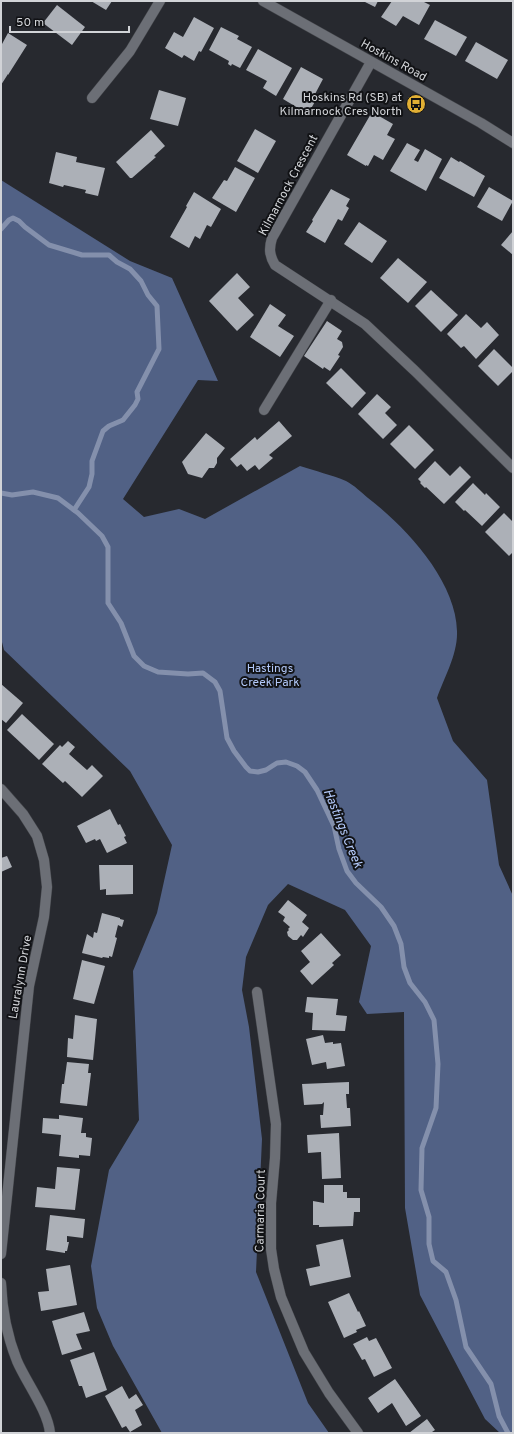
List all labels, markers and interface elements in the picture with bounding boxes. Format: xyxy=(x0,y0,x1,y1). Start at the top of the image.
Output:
scale bar xyxy=(10,8,129,34)
text: 50 m xyxy=(16,15,44,31)
street label: Hoskins Road xyxy=(358,36,429,86)
place label: Hoskins Rd (SB) at Kilmarnock Cres North xyxy=(280,90,402,120)
bus stop icon: Hoskins Rd (SB) at Kilmarnock Cres North xyxy=(405,93,427,115)
street label: Kilmarnock Crescent xyxy=(255,132,322,239)
park label: Hastings Creek Park xyxy=(240,661,300,691)
water label: Hastings Creek xyxy=(319,787,365,871)
street label: Lauralynn Drive xyxy=(6,934,36,1020)
street label: Carmaria Court xyxy=(252,1169,270,1253)

